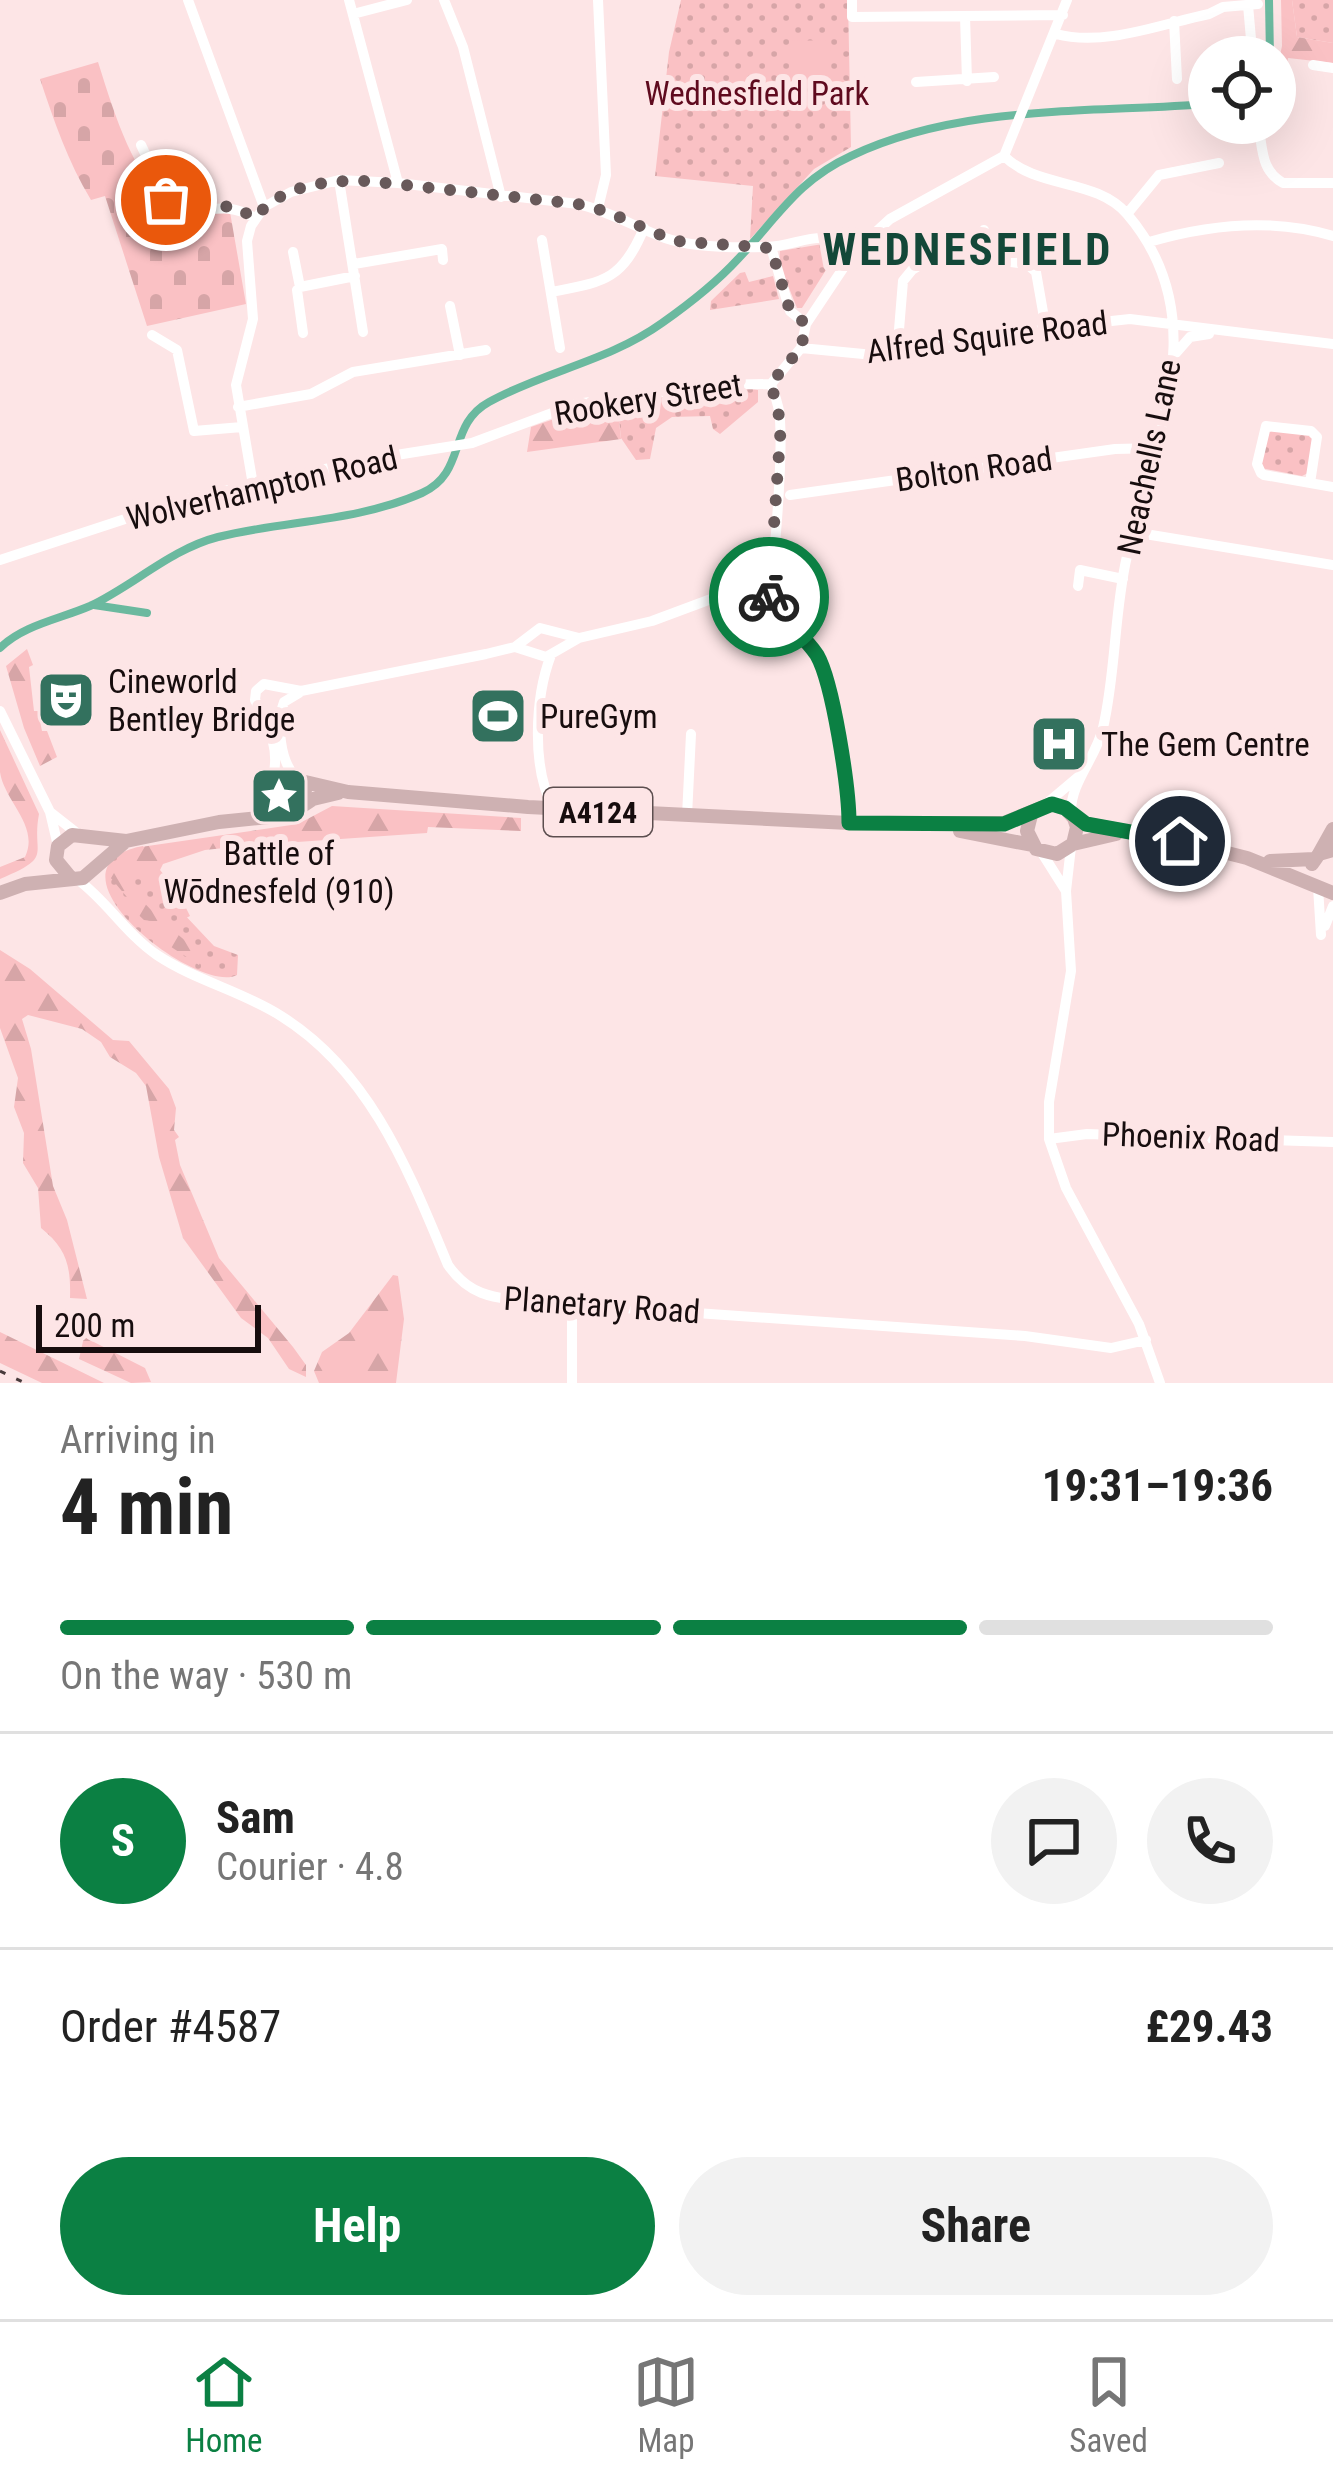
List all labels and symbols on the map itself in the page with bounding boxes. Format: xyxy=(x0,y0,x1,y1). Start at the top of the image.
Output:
park label: Wednesfield Park xyxy=(645,74,870,113)
pin xyxy=(115,149,217,251)
district label: WEDNESFIELD xyxy=(823,223,1113,276)
street label: Alfred Squire Road xyxy=(864,303,1110,371)
street label: Neachells Lane xyxy=(1109,356,1189,558)
street label: Rookery Street xyxy=(551,365,745,433)
street label: Wolverhampton Road xyxy=(123,438,401,538)
street label: Bolton Road xyxy=(893,439,1055,499)
courier xyxy=(709,537,829,657)
place label: Cineworld Bentley Bridge xyxy=(108,662,295,739)
theatre icon: Cineworld Bentley Bridge xyxy=(35,669,97,731)
sports icon: PureGym xyxy=(467,685,529,747)
place label: PureGym xyxy=(540,697,658,736)
hospital icon: The Gem Centre xyxy=(1028,713,1090,775)
place label: The Gem Centre xyxy=(1101,725,1310,764)
place icon: Battle of Wōdnesfeld (910) xyxy=(248,765,310,827)
road number: A4124 xyxy=(544,788,652,836)
pin xyxy=(1129,790,1231,892)
place label: Battle of Wōdnesfeld (910) xyxy=(164,834,394,911)
street label: Phoenix Road xyxy=(1101,1114,1281,1160)
street label: Planetary Road xyxy=(503,1279,701,1331)
scale bar xyxy=(36,1299,261,1352)

